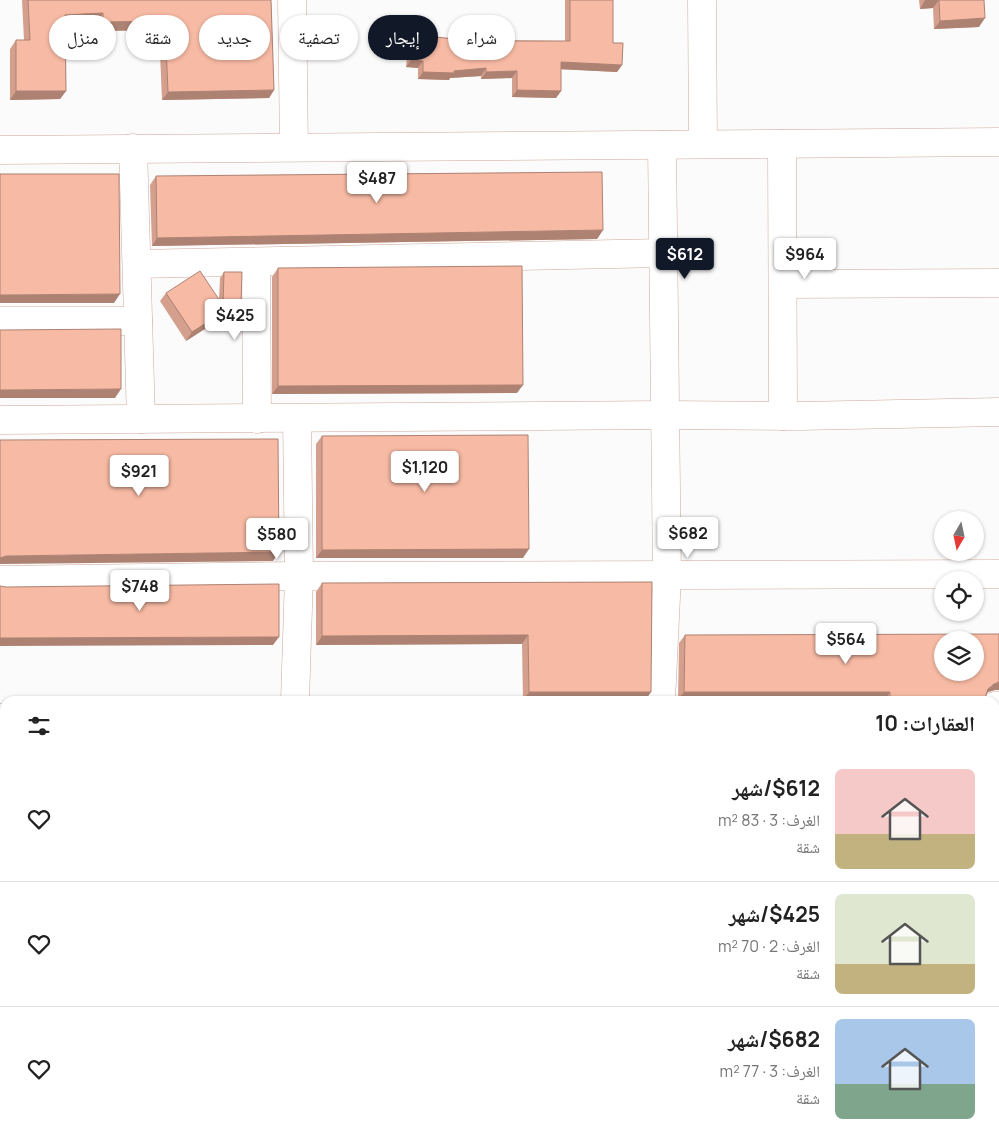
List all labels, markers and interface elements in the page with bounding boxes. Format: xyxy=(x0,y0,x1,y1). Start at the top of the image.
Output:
chip: منزل xyxy=(49,15,116,60)
chip: شقة xyxy=(126,15,189,60)
chip: جديد xyxy=(199,15,270,60)
chip: تصفية xyxy=(280,15,358,60)
chip: إيجار xyxy=(368,15,438,60)
chip: شراء xyxy=(448,15,515,60)
pin: $487 xyxy=(347,162,407,204)
text: $487 xyxy=(358,167,396,189)
pin: $612 xyxy=(655,238,715,280)
pin: $964 xyxy=(775,238,835,280)
text: $612 xyxy=(667,243,703,265)
text: $964 xyxy=(785,243,825,265)
pin: $425 xyxy=(205,298,265,341)
text: $425 xyxy=(216,304,254,326)
pin: $1,120 xyxy=(384,450,466,493)
pin: $921 xyxy=(109,454,169,497)
text: $1,120 xyxy=(402,456,448,478)
text: $921 xyxy=(121,460,157,482)
north arrow xyxy=(934,511,984,561)
map controls xyxy=(934,511,984,681)
pin: $682 xyxy=(658,516,718,559)
pin: $580 xyxy=(247,518,307,560)
text: $682 xyxy=(668,522,708,544)
text: $580 xyxy=(257,523,297,545)
pin: $748 xyxy=(110,570,170,612)
button: locate xyxy=(934,571,984,621)
text: $748 xyxy=(121,575,159,597)
pin: $564 xyxy=(816,622,876,665)
text: $564 xyxy=(826,628,866,650)
button: layers xyxy=(934,631,984,681)
text: العقارات: 10 xyxy=(875,709,975,737)
icon: filters xyxy=(25,712,53,740)
text: $612/شهر xyxy=(732,774,820,802)
icon: home xyxy=(875,789,935,849)
icon: heart xyxy=(25,805,53,833)
text: الغرف: 3 · 83 m² xyxy=(718,809,820,831)
text: شقة xyxy=(796,836,820,858)
text: $425/شهر xyxy=(729,900,820,928)
icon: home xyxy=(875,914,935,974)
icon: heart xyxy=(25,930,53,958)
text: الغرف: 2 · 70 m² xyxy=(718,935,820,957)
text: شقة xyxy=(796,962,820,984)
text: $682/شهر xyxy=(728,1025,820,1053)
icon: home xyxy=(875,1039,935,1099)
icon: heart xyxy=(25,1055,53,1083)
text: الغرف: 3 · 77 m² xyxy=(720,1060,820,1082)
text: شقة xyxy=(796,1087,820,1109)

